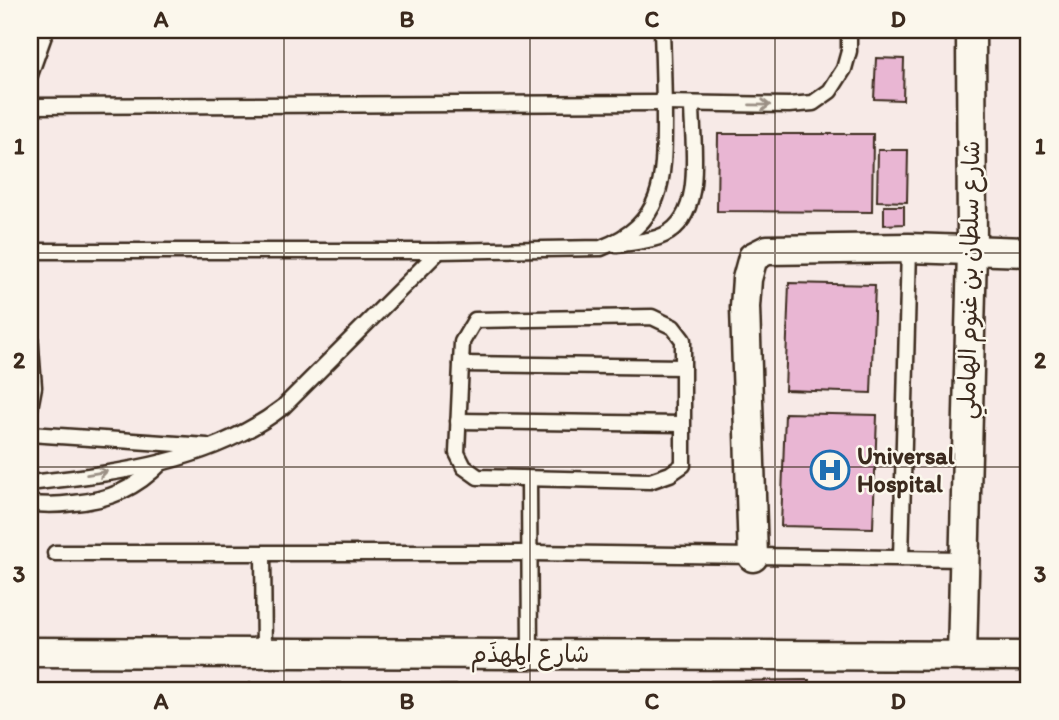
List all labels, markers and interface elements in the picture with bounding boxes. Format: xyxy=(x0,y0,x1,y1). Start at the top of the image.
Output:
text: A xyxy=(153,5,169,33)
text: B xyxy=(400,5,415,33)
text: C xyxy=(645,5,660,33)
text: D xyxy=(890,5,906,33)
one-way arrow xyxy=(748,98,771,112)
text: 1 xyxy=(14,132,25,160)
text: 1 xyxy=(1035,132,1046,160)
street label: شارع سلطان بن غنوم الهاملي xyxy=(952,140,992,420)
text: 2 xyxy=(13,346,26,374)
text: 2 xyxy=(1034,346,1047,374)
place label: Universal Hospital xyxy=(857,441,955,499)
hospital icon: Universal Hospital xyxy=(809,449,851,491)
one-way arrow xyxy=(85,466,108,479)
text: 3 xyxy=(13,560,26,588)
text: 3 xyxy=(1034,560,1047,588)
street label: شارع المِهذَم xyxy=(471,639,589,673)
text: A xyxy=(153,687,169,715)
text: B xyxy=(400,687,415,715)
text: C xyxy=(645,687,660,715)
text: D xyxy=(890,687,906,715)

